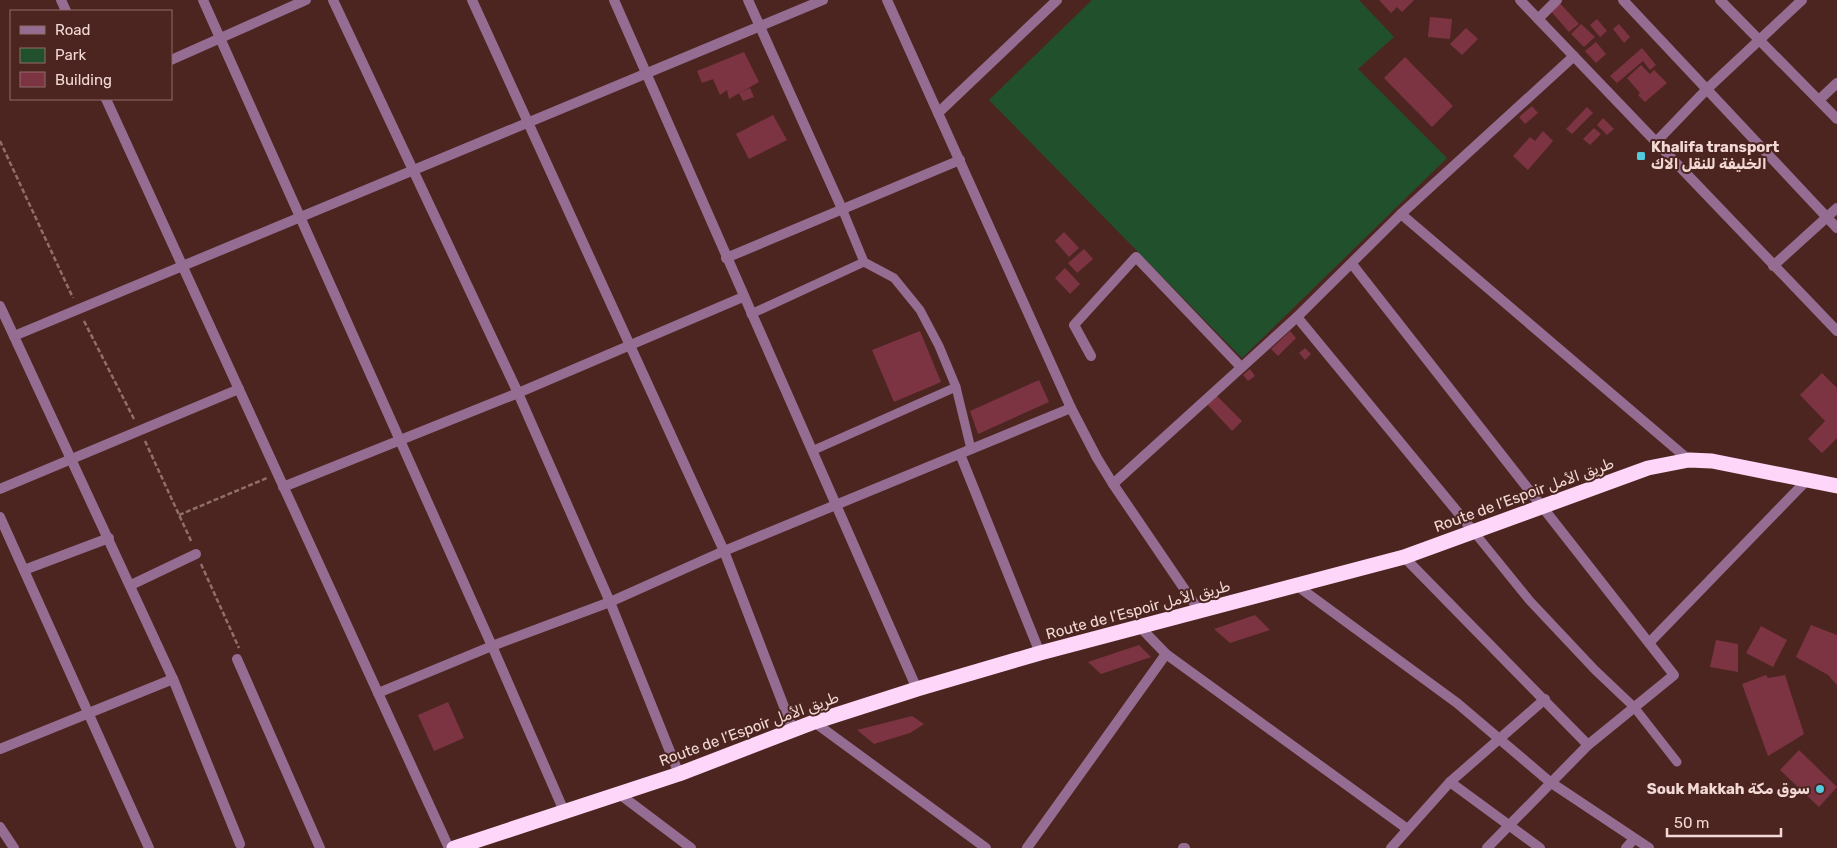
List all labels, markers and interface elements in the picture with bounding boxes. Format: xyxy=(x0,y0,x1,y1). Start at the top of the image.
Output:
legend xyxy=(10,10,172,100)
text: Road xyxy=(55,21,91,39)
text: Park xyxy=(55,46,86,64)
text: Building xyxy=(55,71,112,89)
place label: Khalifa transport الخليفة للنقل الاك xyxy=(1651,138,1779,173)
marker: Khalifa transport الخليفة للنقل الاك xyxy=(1635,150,1647,162)
street label: Route de l’Espoir طريق الأمل xyxy=(1432,454,1616,536)
street label: Route de l’Espoir طريق الأمل xyxy=(1044,577,1232,643)
street label: Route de l’Espoir طريق الأمل xyxy=(657,688,841,770)
place label: Souk Makkah سوق مكة xyxy=(1647,780,1810,798)
marker: Souk Makkah سوق مكة xyxy=(1814,783,1826,795)
scale bar xyxy=(1667,806,1781,838)
text: 50 m xyxy=(1674,814,1709,832)

